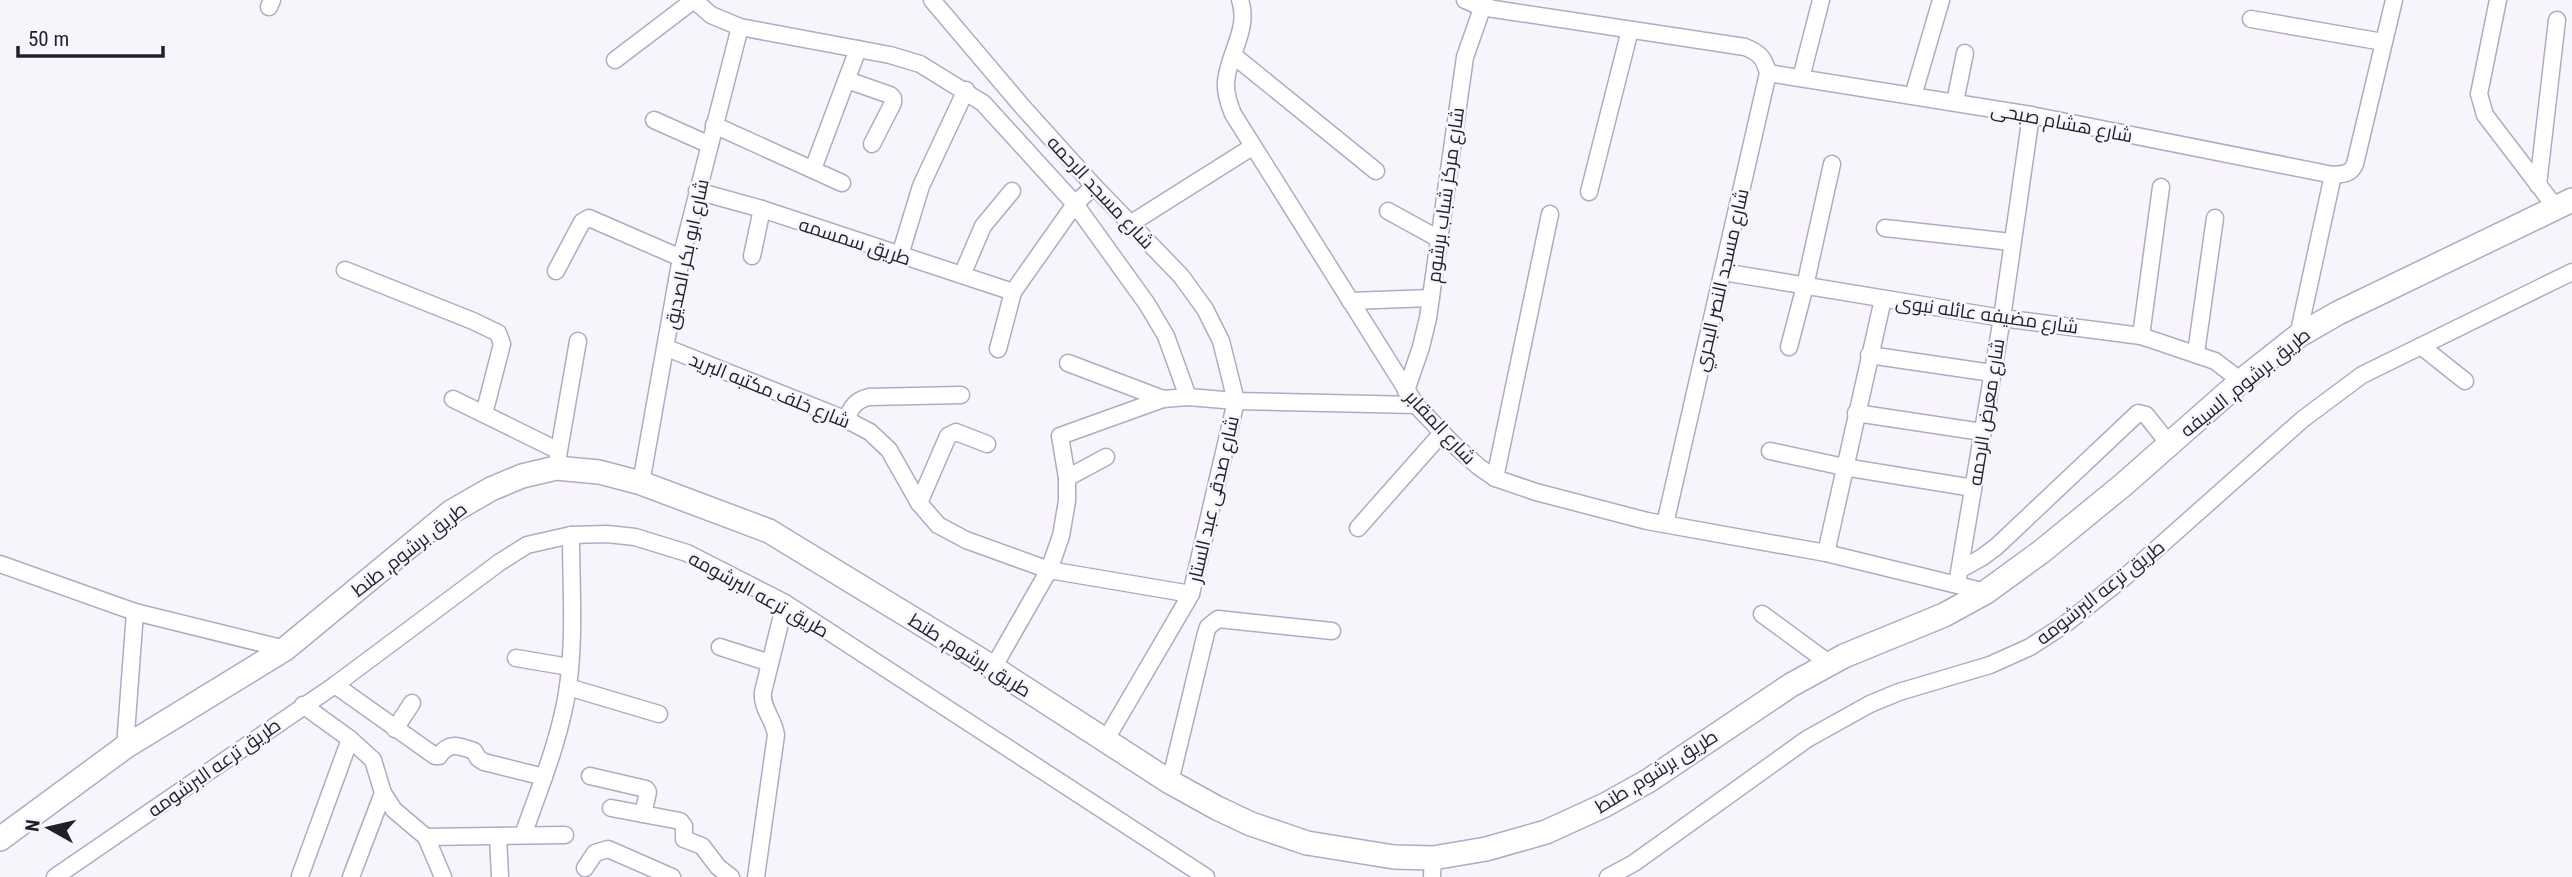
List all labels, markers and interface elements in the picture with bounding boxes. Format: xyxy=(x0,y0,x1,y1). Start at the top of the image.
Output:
scale bar xyxy=(18,14,163,58)
text: 50 m xyxy=(28,27,69,51)
street label: شارع هشام صبحى xyxy=(1989,97,2135,149)
street label: شارع مركز شباب برشوم xyxy=(1422,106,1471,284)
street label: شارع مسجد الرحمه xyxy=(1041,131,1159,255)
street label: شارع ابو بكر الصديق xyxy=(659,177,716,332)
street label: شارع مسجد النصر البحري xyxy=(1689,186,1757,375)
street label: طريق سمسمه xyxy=(796,213,914,271)
street label: شارع مضيفه عائله نبوى xyxy=(1894,290,2080,341)
street label: طريق برشوم, السيفه xyxy=(2176,323,2316,443)
street label: شارع معرض الرحمه xyxy=(1964,337,2011,488)
street label: شارع خلف مكتبه البريد xyxy=(685,348,854,435)
street label: شارع المقابر xyxy=(1398,385,1481,470)
street label: شارع صدقى عبد الستار xyxy=(1183,414,1246,586)
street label: طريق برشوم, طنط xyxy=(347,497,473,603)
street label: طريق ترعه البرشومه xyxy=(2032,535,2170,650)
street label: طريق ترعه البرشومه xyxy=(684,546,833,643)
street label: طريق برشوم, طنط xyxy=(903,609,1035,704)
street label: طريق ترعه البرشومه xyxy=(144,713,286,823)
street label: طريق برشوم, طنط xyxy=(1591,725,1723,820)
north arrow xyxy=(14,793,84,863)
text: N xyxy=(20,818,45,833)

